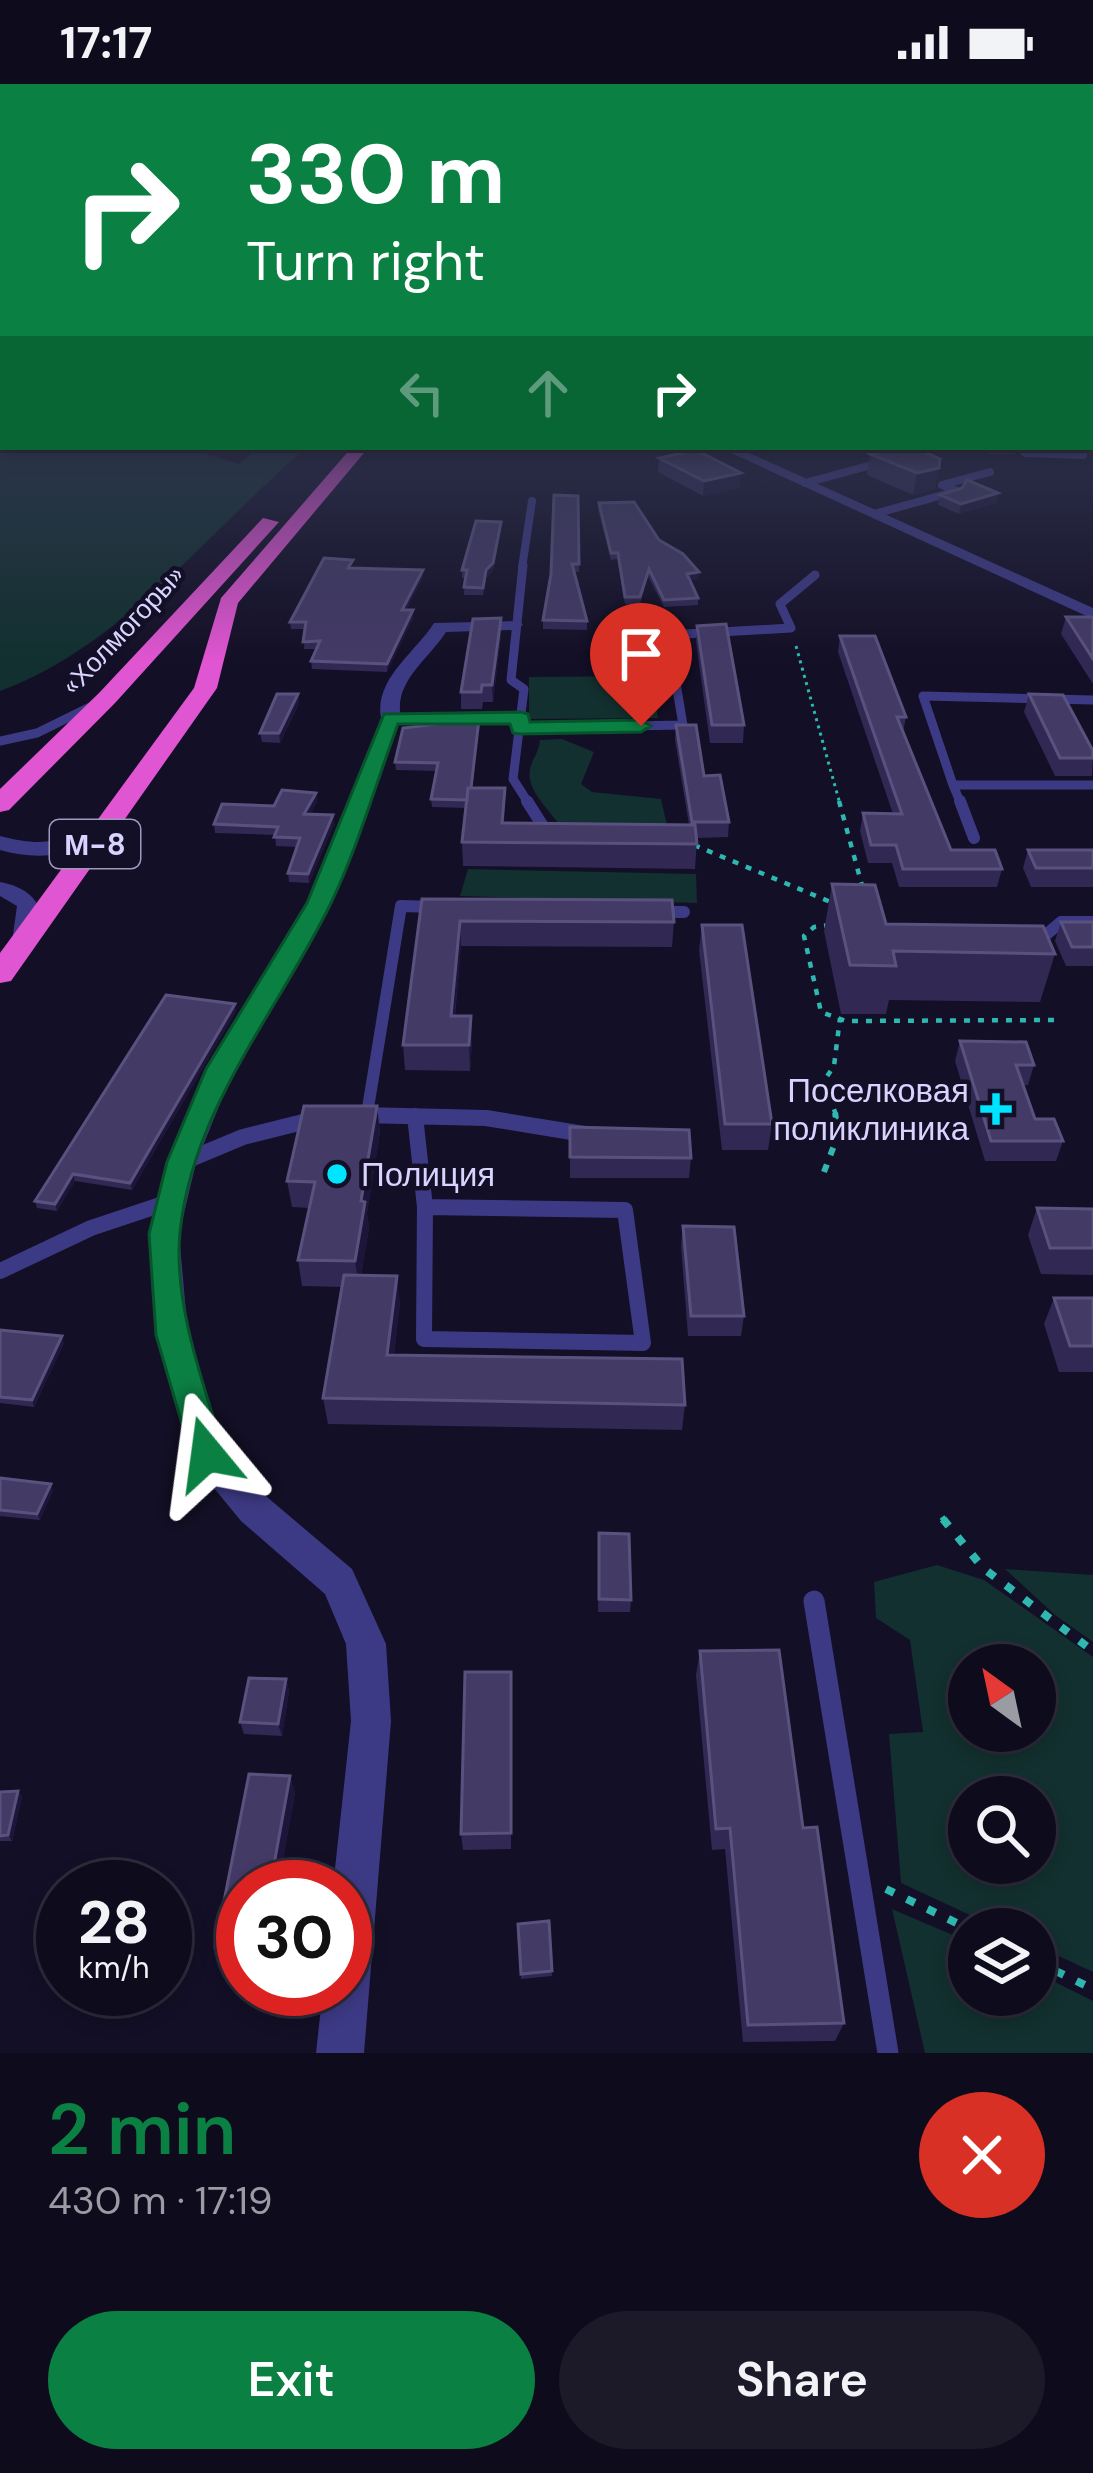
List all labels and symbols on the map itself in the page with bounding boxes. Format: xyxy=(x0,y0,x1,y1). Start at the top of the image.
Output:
street label: «Холмогоры» xyxy=(54,558,192,702)
pin xyxy=(590,603,692,726)
road number: М-8 xyxy=(50,820,140,868)
place label: Поселковая поликлиника xyxy=(773,1069,970,1150)
marker: Поселковая поликлиника xyxy=(980,1093,1012,1125)
place label: Полиция xyxy=(361,1153,495,1196)
marker: Полиция xyxy=(324,1161,350,1187)
position arrow xyxy=(144,1391,270,1517)
north arrow xyxy=(948,1644,1056,1752)
speed limit sign: 30 xyxy=(216,1860,372,2016)

